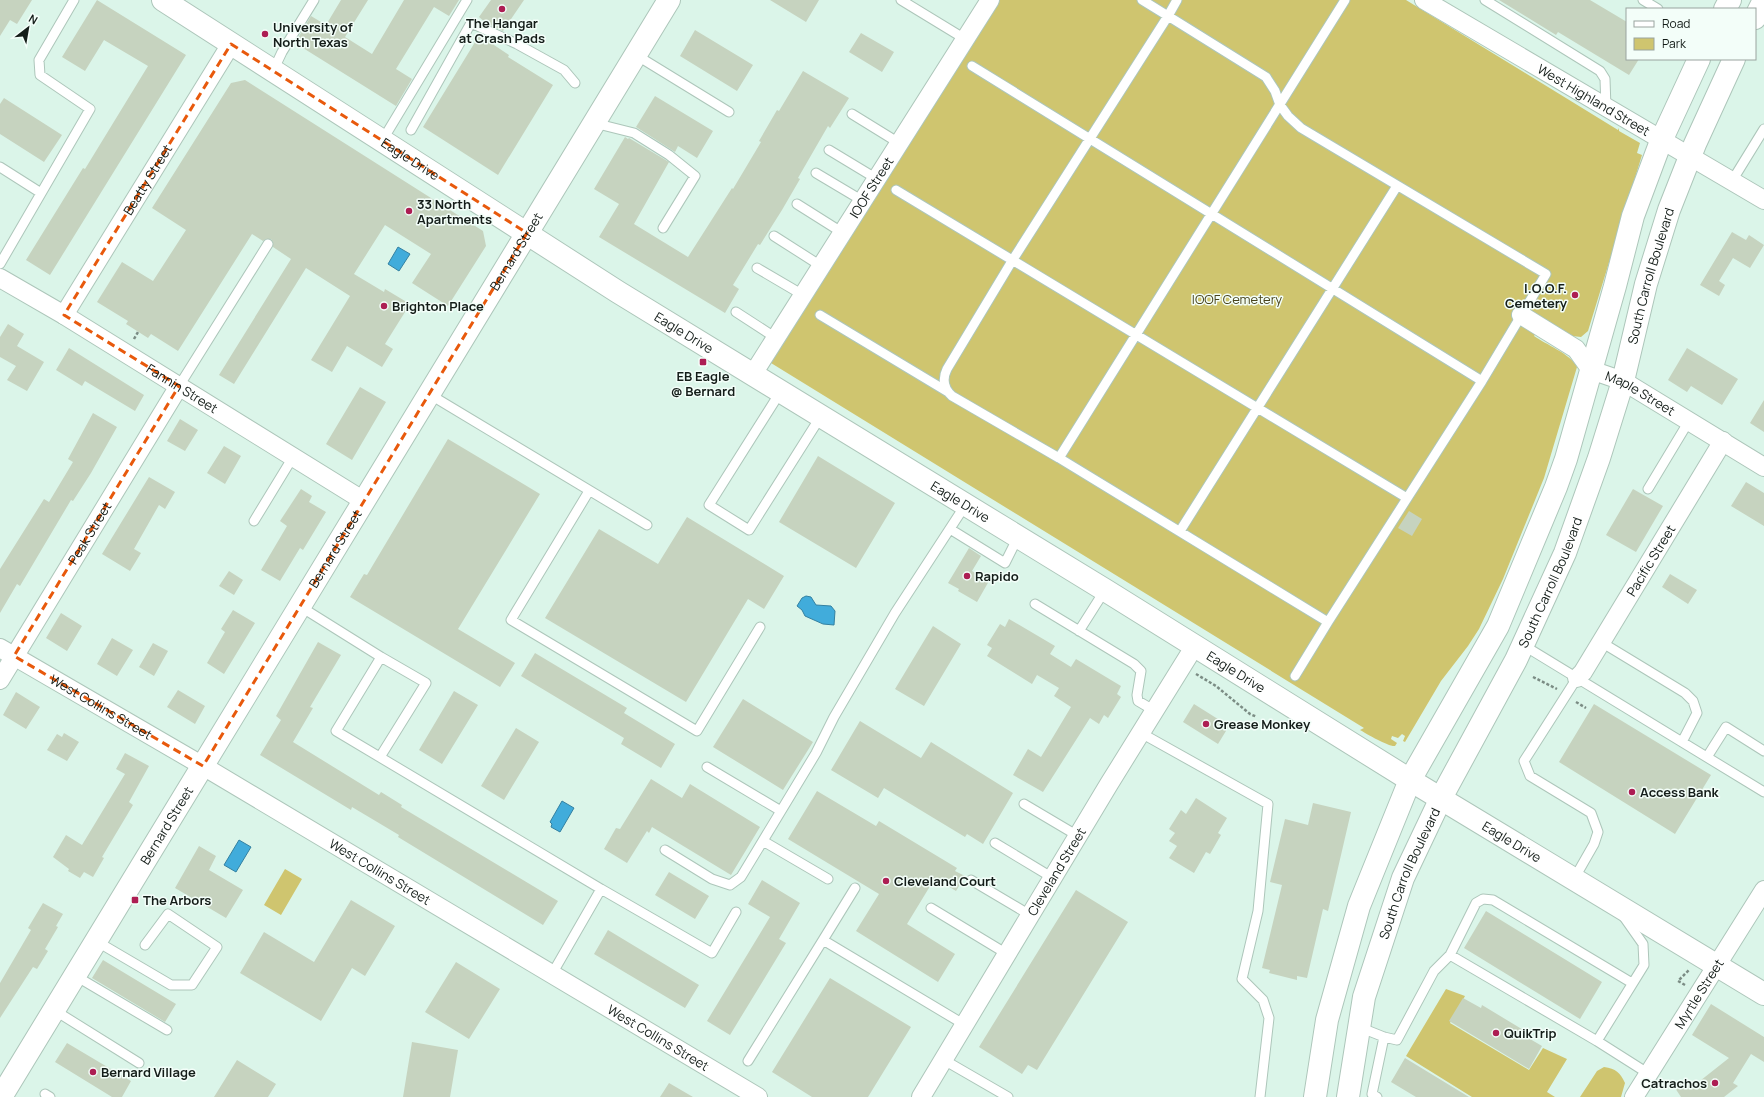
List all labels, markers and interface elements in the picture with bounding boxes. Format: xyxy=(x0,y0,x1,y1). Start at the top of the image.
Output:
marker: The Hangar at Crash Pads xyxy=(497,4,507,14)
north arrow xyxy=(8,8,48,48)
legend xyxy=(1626,8,1756,60)
text: N xyxy=(26,11,41,28)
place label: The Hangar at Crash Pads xyxy=(459,14,545,47)
text: Road xyxy=(1662,15,1690,32)
place label: University of North Texas xyxy=(273,18,353,51)
marker: University of North Texas xyxy=(260,29,270,39)
text: Park xyxy=(1662,35,1687,52)
street label: West Highland Street xyxy=(1534,60,1653,140)
street label: Eagle Drive xyxy=(378,133,443,184)
street label: Beatty Street xyxy=(119,141,176,218)
street label: IOOF Street xyxy=(845,153,897,221)
place label: 33 North Apartments xyxy=(417,195,492,228)
marker: 33 North Apartments xyxy=(404,206,414,216)
street label: South Carroll Boulevard xyxy=(1623,206,1678,346)
street label: Bernard Street xyxy=(485,209,547,294)
place label: I.O.O.F. Cemetery xyxy=(1505,279,1568,312)
park label: IOOF Cemetery xyxy=(1192,290,1282,308)
marker: I.O.O.F. Cemetery xyxy=(1570,290,1580,300)
place label: Brighton Place xyxy=(392,297,484,315)
marker: Brighton Place xyxy=(379,301,389,311)
street label: Eagle Drive xyxy=(651,307,717,358)
marker: EB Eagle @ Bernard xyxy=(698,357,708,367)
street label: Fannin Street xyxy=(143,359,221,417)
place label: EB Eagle @ Bernard xyxy=(671,367,735,400)
street label: Maple Street xyxy=(1603,367,1678,420)
street label: Eagle Drive xyxy=(927,477,994,527)
street label: Peak Street xyxy=(64,499,115,568)
street label: Bernard Street xyxy=(304,506,366,591)
street label: South Carroll Boulevard xyxy=(1514,515,1586,651)
street label: Pacific Street xyxy=(1622,521,1679,600)
place label: Rapido xyxy=(975,567,1019,585)
marker: Rapido xyxy=(962,571,972,581)
street label: Eagle Drive xyxy=(1203,647,1269,697)
street label: West Collins Street xyxy=(47,670,155,744)
place label: Grease Monkey xyxy=(1214,715,1311,733)
marker: Grease Monkey xyxy=(1201,719,1211,729)
street label: Bernard Street xyxy=(136,783,197,868)
place label: Access Bank xyxy=(1640,783,1720,801)
marker: Access Bank xyxy=(1627,787,1637,797)
street label: South Carroll Boulevard xyxy=(1375,805,1444,942)
street label: Eagle Drive xyxy=(1479,817,1545,867)
street label: Cleveland Street xyxy=(1023,824,1090,919)
street label: West Collins Street xyxy=(326,834,434,909)
place label: Cleveland Court xyxy=(894,872,996,890)
marker: Cleveland Court xyxy=(881,876,891,886)
place label: The Arbors xyxy=(143,891,211,909)
marker: The Arbors xyxy=(130,895,140,905)
street label: Myrtle Street xyxy=(1670,955,1728,1032)
street label: West Collins Street xyxy=(604,1000,712,1075)
place label: QuikTrip xyxy=(1504,1024,1557,1042)
marker: QuikTrip xyxy=(1491,1028,1501,1038)
place label: Bernard Village xyxy=(101,1063,196,1081)
marker: Bernard Village xyxy=(88,1067,98,1077)
place label: Catrachos xyxy=(1641,1074,1707,1092)
marker: Catrachos xyxy=(1710,1078,1720,1088)

